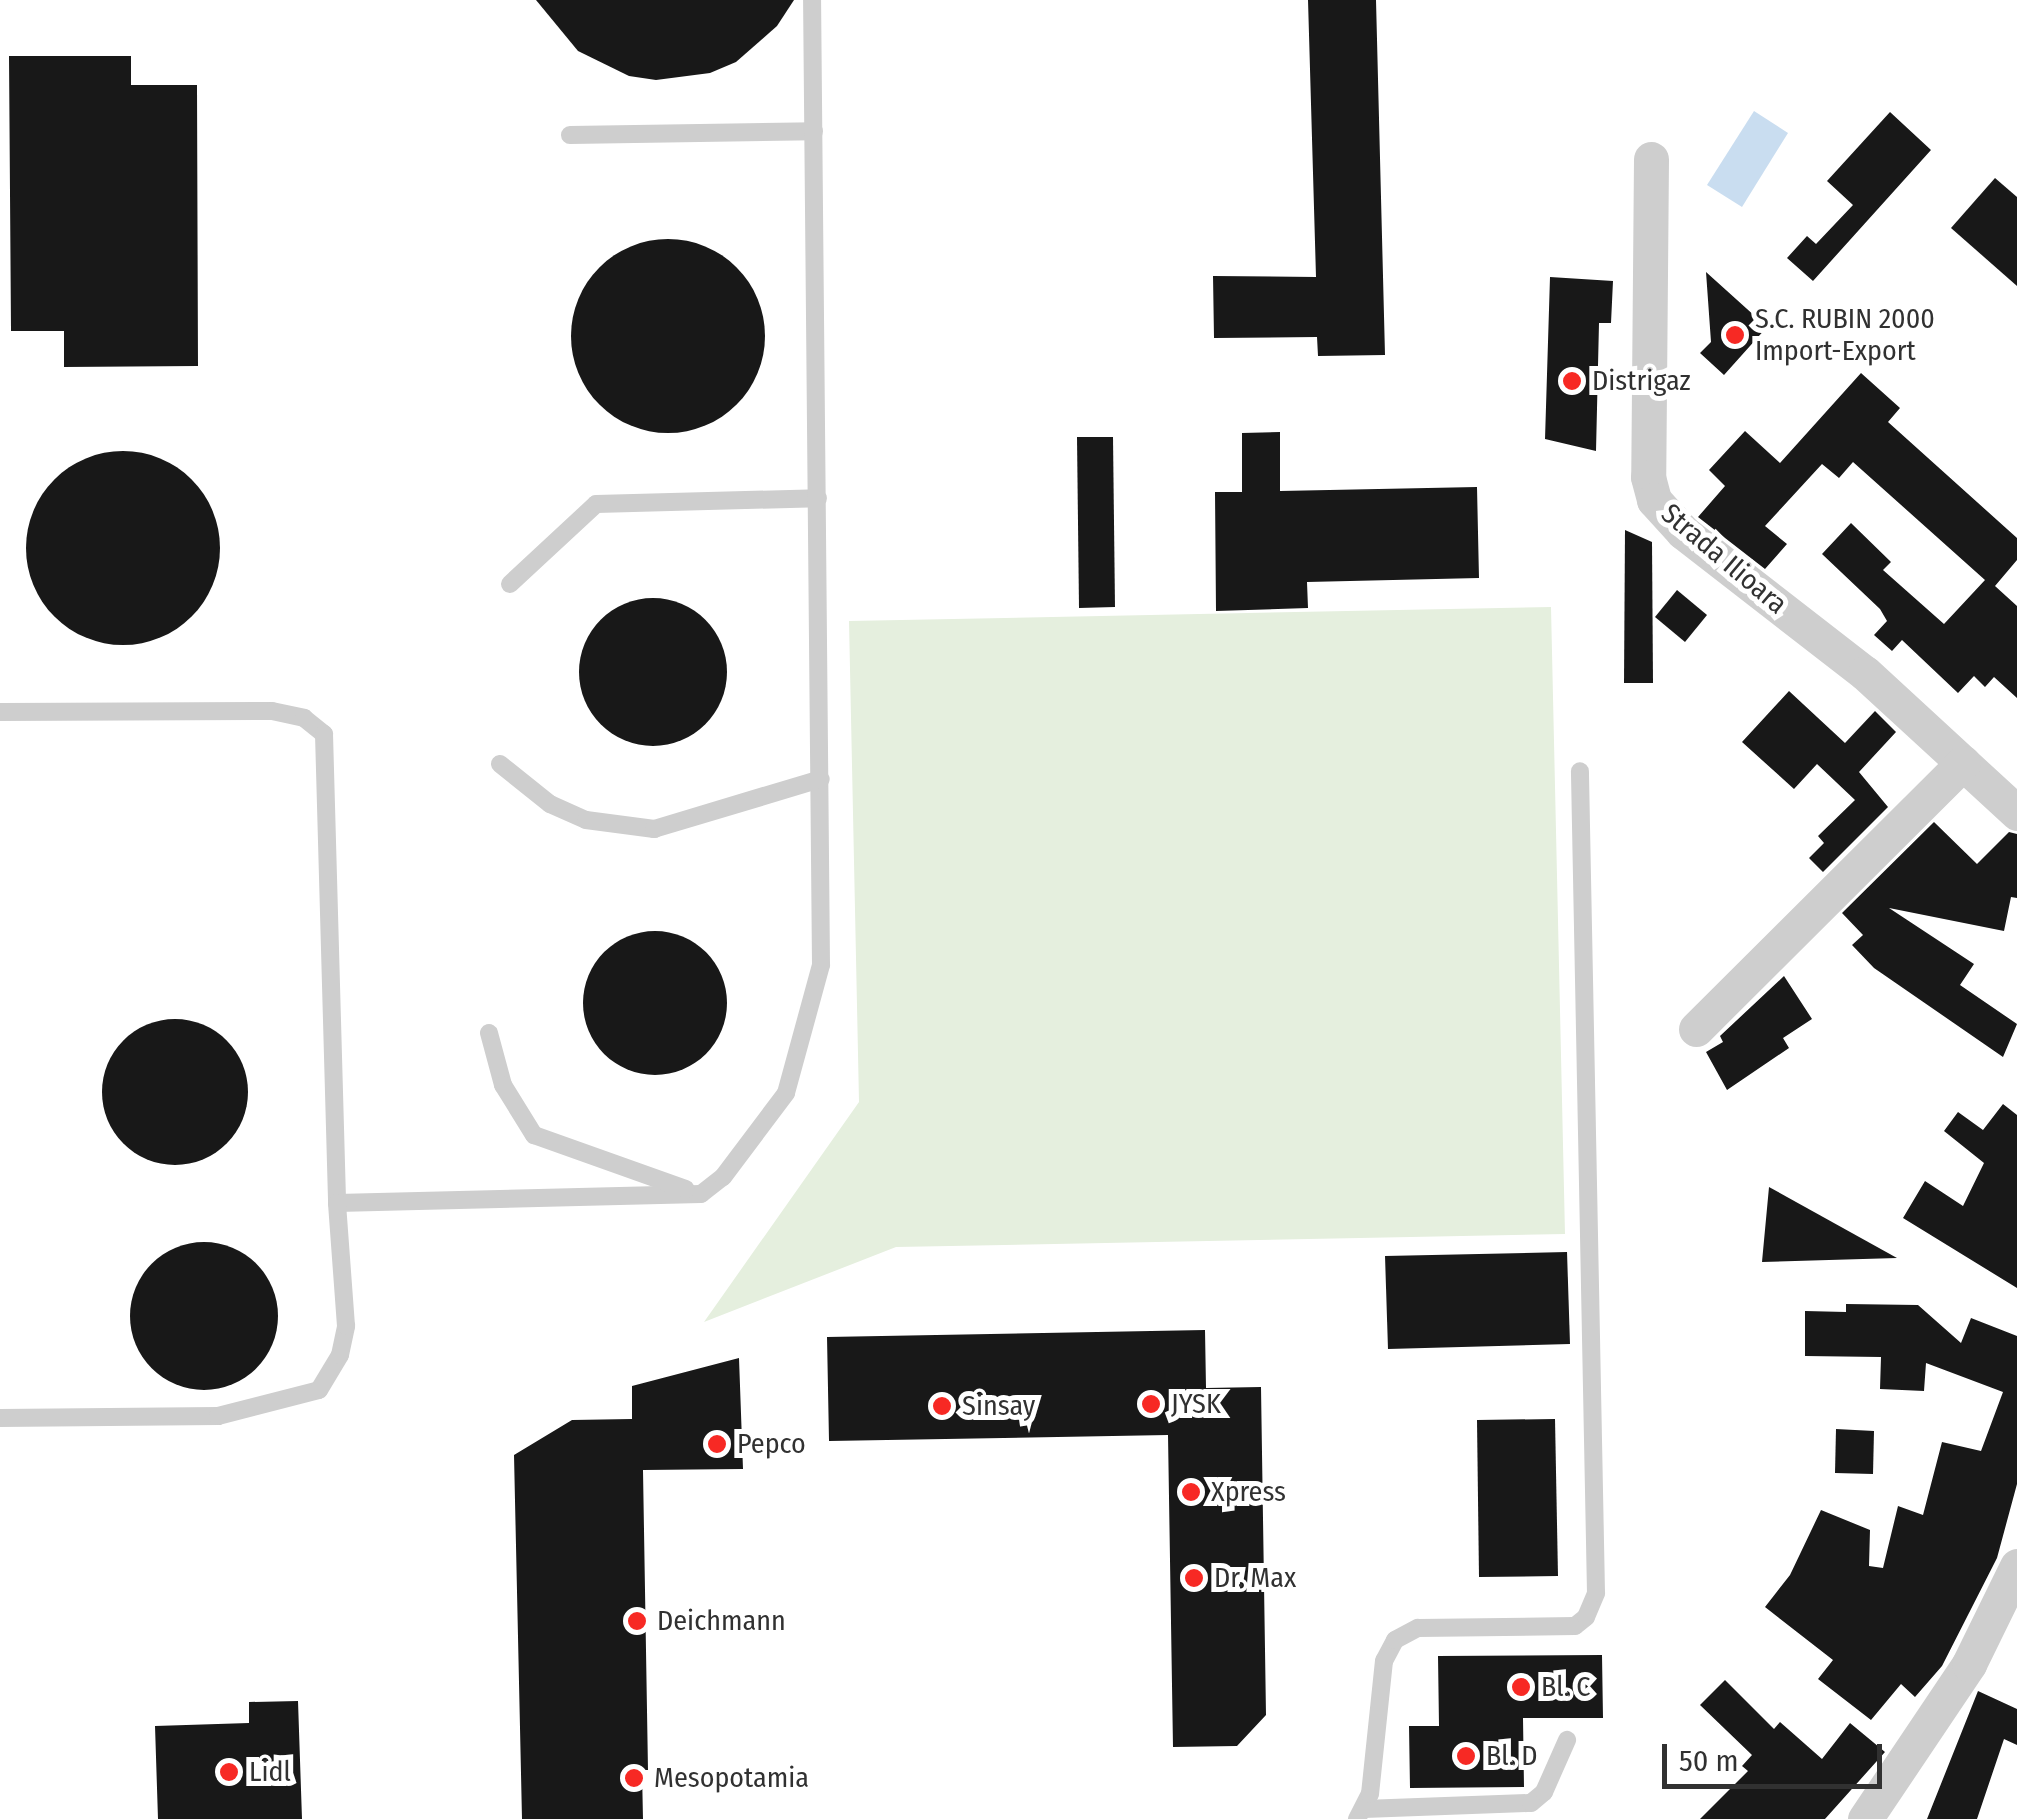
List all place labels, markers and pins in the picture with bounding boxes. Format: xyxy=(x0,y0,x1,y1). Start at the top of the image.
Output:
place label: S.C. RUBIN 2000 Import-Export xyxy=(1755,302,1935,368)
marker: S.C. RUBIN 2000 Import-Export xyxy=(1724,324,1746,346)
place label: Distrigaz xyxy=(1592,364,1691,398)
marker: Distrigaz xyxy=(1561,370,1583,392)
place label: JYSK xyxy=(1171,1387,1221,1421)
place label: Sinsay xyxy=(962,1389,1035,1423)
marker: JYSK xyxy=(1140,1393,1162,1415)
marker: Sinsay xyxy=(931,1395,953,1417)
place label: Pepco xyxy=(737,1427,806,1461)
marker: Pepco xyxy=(706,1433,728,1455)
place label: Xpress xyxy=(1211,1475,1286,1509)
marker: Xpress xyxy=(1180,1481,1202,1503)
place label: Dr. Max xyxy=(1214,1561,1296,1595)
marker: Dr. Max xyxy=(1183,1567,1205,1589)
place label: Deichmann xyxy=(657,1604,786,1638)
marker: Deichmann xyxy=(626,1610,648,1632)
place label: Bl. C xyxy=(1541,1670,1591,1704)
marker: Bl. C xyxy=(1510,1676,1532,1698)
place label: Bl. D xyxy=(1486,1739,1538,1773)
marker: Bl. D xyxy=(1455,1745,1477,1767)
place label: Lidl xyxy=(249,1755,291,1789)
marker: Lidl xyxy=(218,1761,240,1783)
place label: Mesopotamia xyxy=(654,1761,809,1795)
marker: Mesopotamia xyxy=(623,1767,645,1789)

